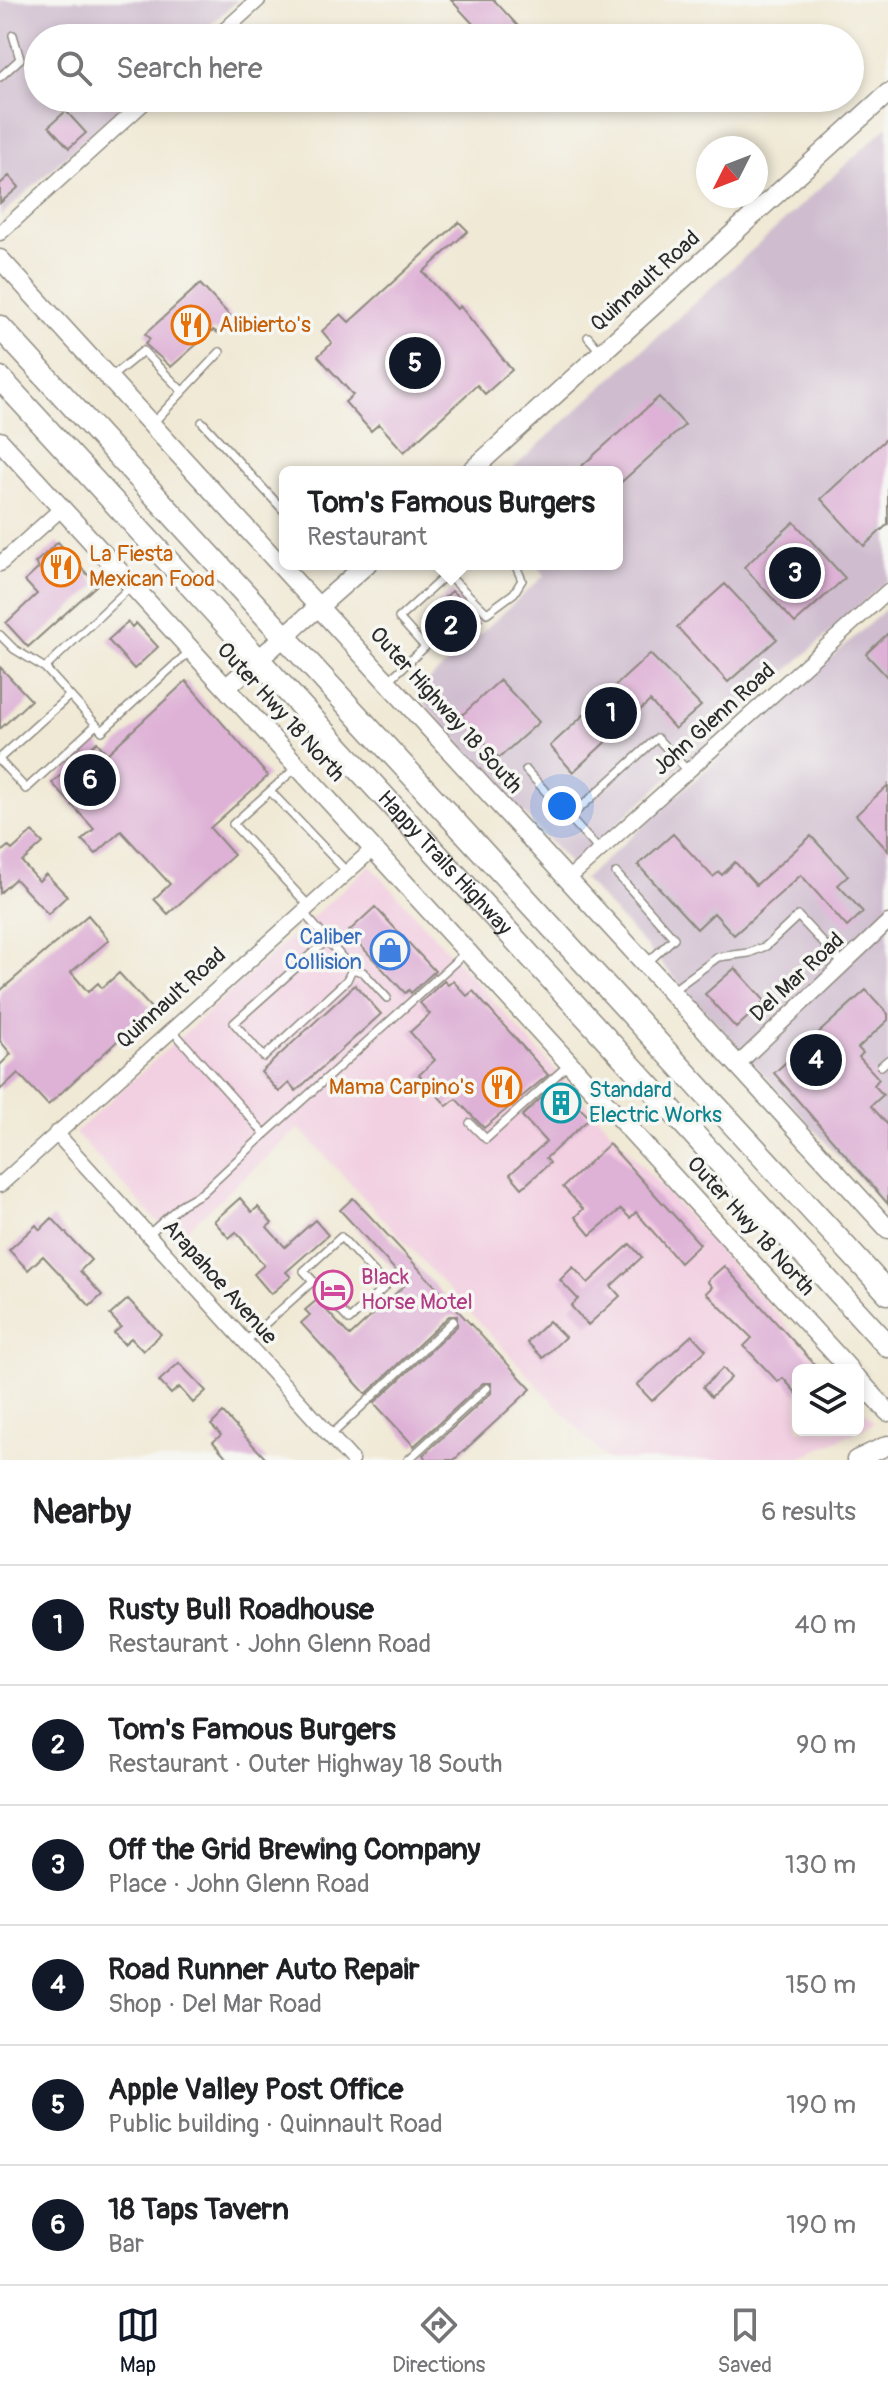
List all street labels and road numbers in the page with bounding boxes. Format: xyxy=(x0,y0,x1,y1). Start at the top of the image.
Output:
street label: Quinnault Road xyxy=(584,224,706,338)
street label: Outer Highway 18 South xyxy=(364,621,528,799)
street label: Outer Hwy 18 North xyxy=(211,636,351,788)
street label: John Glenn Road xyxy=(647,657,781,781)
street label: Happy Trails Highway xyxy=(371,785,518,941)
street label: Del Mar Road xyxy=(744,926,850,1028)
street label: Quinnault Road xyxy=(110,941,232,1055)
street label: Outer Hwy 18 North xyxy=(681,1150,821,1302)
street label: Arapahoe Avenue xyxy=(157,1214,283,1350)

